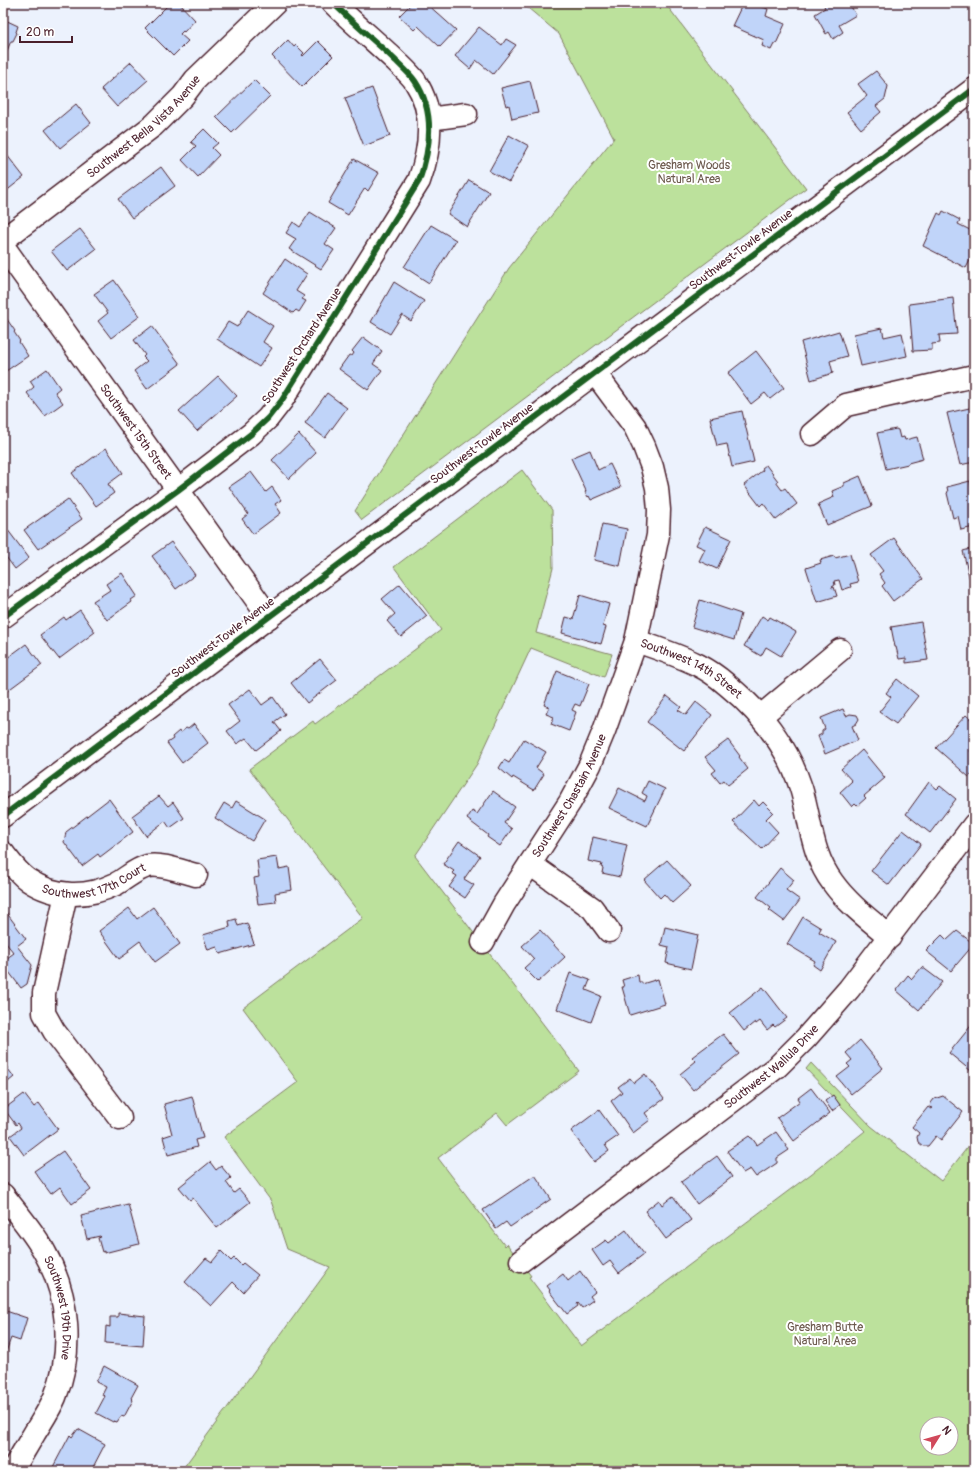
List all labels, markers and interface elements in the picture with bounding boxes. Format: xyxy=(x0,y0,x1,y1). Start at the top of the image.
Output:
scale bar xyxy=(20,18,72,44)
text: 20 m xyxy=(26,25,55,40)
street label: Southwest Bella Vista Avenue xyxy=(84,72,203,181)
park label: Gresham Woods Natural Area xyxy=(648,158,731,187)
street label: Southwest Towle Avenue xyxy=(686,206,796,294)
street label: Southwest Orchard Avenue xyxy=(259,285,345,407)
street label: Southwest 15th Street xyxy=(97,381,175,482)
street label: Southwest Towle Avenue xyxy=(427,400,537,488)
street label: Southwest Towle Avenue xyxy=(168,594,278,682)
street label: Southwest 14th Street xyxy=(638,635,745,702)
street label: Southwest Chastain Avenue xyxy=(529,732,609,860)
street label: Southwest 17th Court xyxy=(40,860,148,902)
street label: Southwest Wallula Drive xyxy=(721,1021,822,1112)
street label: Southwest 19th Drive xyxy=(40,1253,74,1361)
park label: Gresham Butte Natural Area xyxy=(787,1320,863,1349)
north arrow xyxy=(919,1416,959,1456)
text: N xyxy=(939,1423,954,1438)

